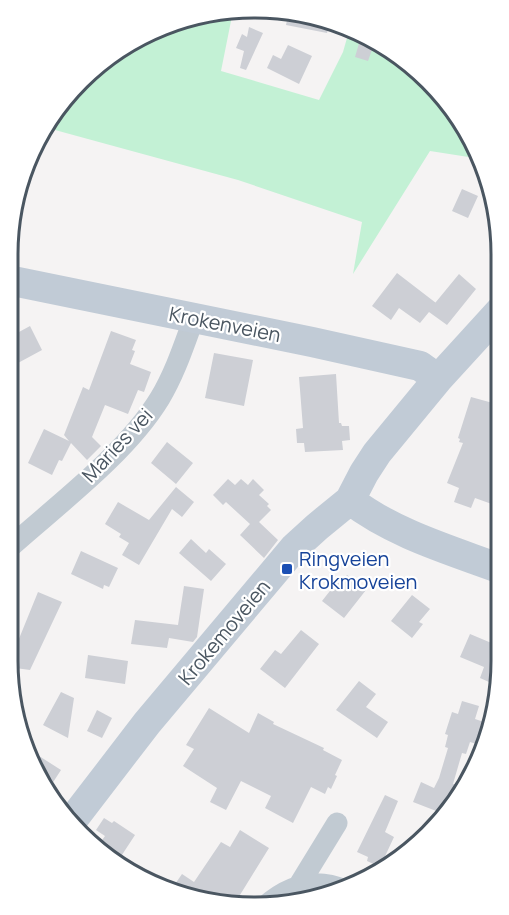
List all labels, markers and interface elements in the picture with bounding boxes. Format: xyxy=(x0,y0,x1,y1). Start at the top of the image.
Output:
street label: Krokenveien xyxy=(167,300,283,348)
street label: Maries vei xyxy=(76,402,158,488)
place label: Ringveien Krokmoveien xyxy=(299,545,417,595)
marker: Ringveien Krokmoveien xyxy=(280,562,294,576)
street label: Krokemoveien xyxy=(172,574,276,690)

